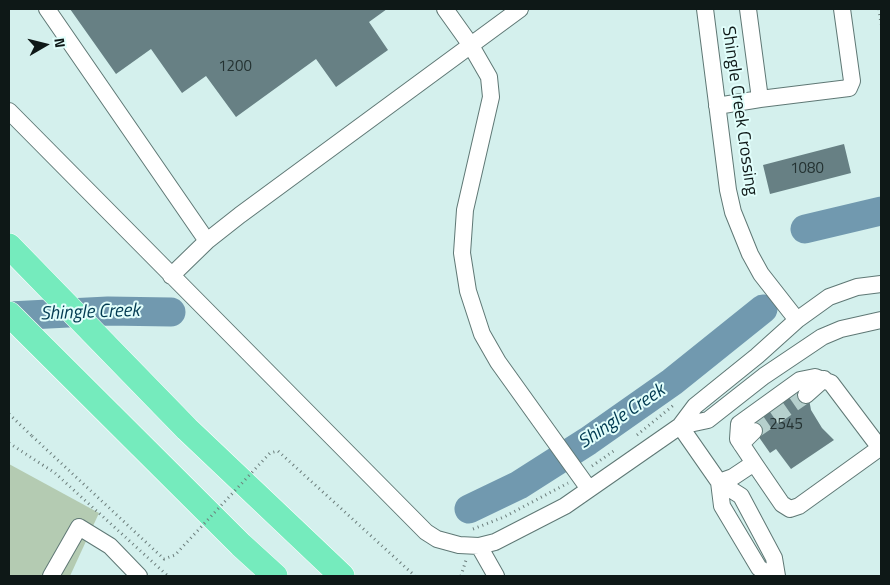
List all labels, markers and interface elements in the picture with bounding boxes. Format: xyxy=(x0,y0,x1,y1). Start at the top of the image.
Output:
north arrow xyxy=(20,20,70,70)
street label: Shingle Creek Crossing xyxy=(716,25,762,197)
text: N xyxy=(49,37,71,49)
house number: 1200 xyxy=(218,58,252,76)
house number: 1080 xyxy=(790,160,824,178)
water label: Shingle Creek xyxy=(40,300,140,326)
water label: Shingle Creek xyxy=(574,380,670,454)
house number: 2545 xyxy=(769,416,803,434)

